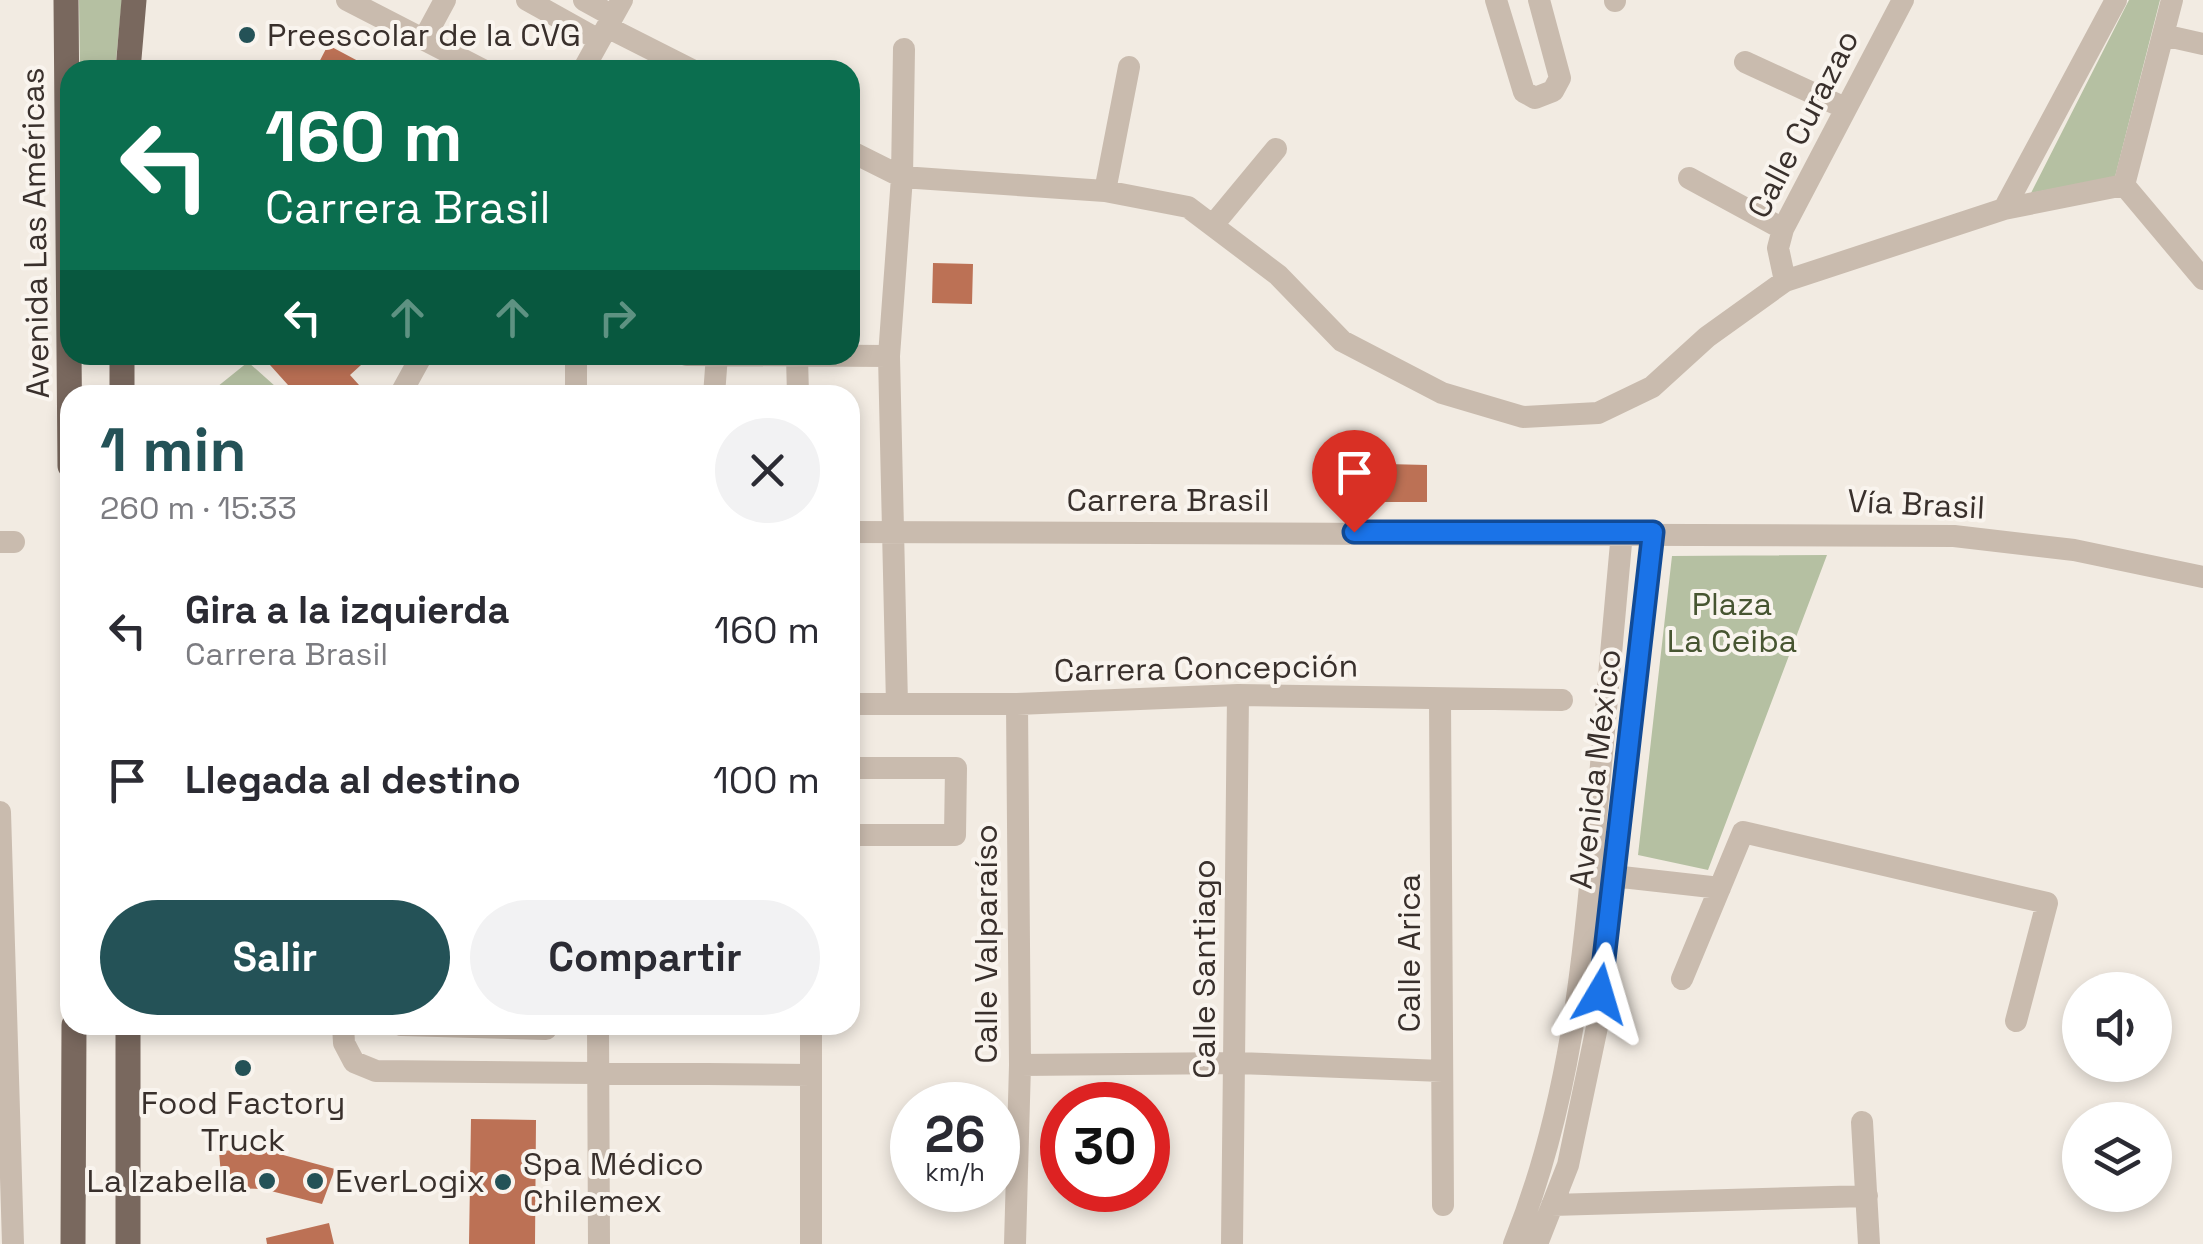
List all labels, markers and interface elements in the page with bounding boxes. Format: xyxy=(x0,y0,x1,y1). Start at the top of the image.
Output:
place label: Preescolar de la CVG xyxy=(267,15,581,55)
street label: Calle Curazao xyxy=(1738,23,1868,225)
marker: Preescolar de la CVG xyxy=(236,24,258,46)
street label: Avenida Las Américas xyxy=(12,67,58,399)
text: 160 m xyxy=(265,92,463,181)
icon: left xyxy=(100,100,230,230)
text: Carrera Brasil xyxy=(265,179,551,236)
icon: left xyxy=(275,290,330,345)
icon: ahead xyxy=(380,290,435,345)
icon: ahead xyxy=(485,290,540,345)
icon: right xyxy=(590,290,645,345)
text: 1 min xyxy=(100,412,247,489)
button: close xyxy=(715,418,820,523)
pin xyxy=(1312,430,1397,533)
icon: arrive xyxy=(1327,445,1382,500)
street label: Carrera Brasil xyxy=(1066,480,1270,520)
street label: Vía Brasil xyxy=(1846,480,1986,528)
text: 260 m · 15:33 xyxy=(100,488,297,528)
park label: Plaza La Ceiba xyxy=(1667,584,1797,661)
text: Gira a la izquierda xyxy=(185,586,510,634)
icon: left xyxy=(100,603,155,658)
text: 160 m xyxy=(714,606,820,654)
text: Carrera Brasil xyxy=(185,634,388,674)
street label: Carrera Concepción xyxy=(1053,645,1359,691)
street label: Avenida México xyxy=(1560,647,1630,891)
icon: arrive xyxy=(100,753,155,808)
text: Llegada al destino xyxy=(185,756,521,804)
text: 100 m xyxy=(713,756,820,804)
street label: Calle Valparaíso xyxy=(966,824,1006,1064)
street label: Calle Santiago xyxy=(1184,859,1224,1079)
street label: Calle Arica xyxy=(1389,874,1429,1032)
button: Salir xyxy=(100,900,450,1015)
button: Compartir xyxy=(470,900,820,1015)
position arrow xyxy=(1548,942,1652,1046)
map controls xyxy=(2062,972,2172,1212)
button: sound xyxy=(2062,972,2172,1082)
marker: Food Factory Truck xyxy=(232,1057,254,1079)
speed limit sign: 30 xyxy=(1040,1082,1170,1212)
place label: Food Factory Truck xyxy=(141,1083,345,1160)
button: layers xyxy=(2062,1102,2172,1212)
text: 26 xyxy=(925,1103,985,1167)
place label: Spa Médico Chilemex xyxy=(523,1144,704,1221)
text: km/h xyxy=(925,1156,985,1188)
place label: La Izabella xyxy=(86,1161,247,1201)
place label: EverLogix xyxy=(335,1161,485,1201)
marker: La Izabella xyxy=(256,1170,278,1192)
marker: EverLogix xyxy=(304,1170,326,1192)
marker: Spa Médico Chilemex xyxy=(492,1171,514,1193)

